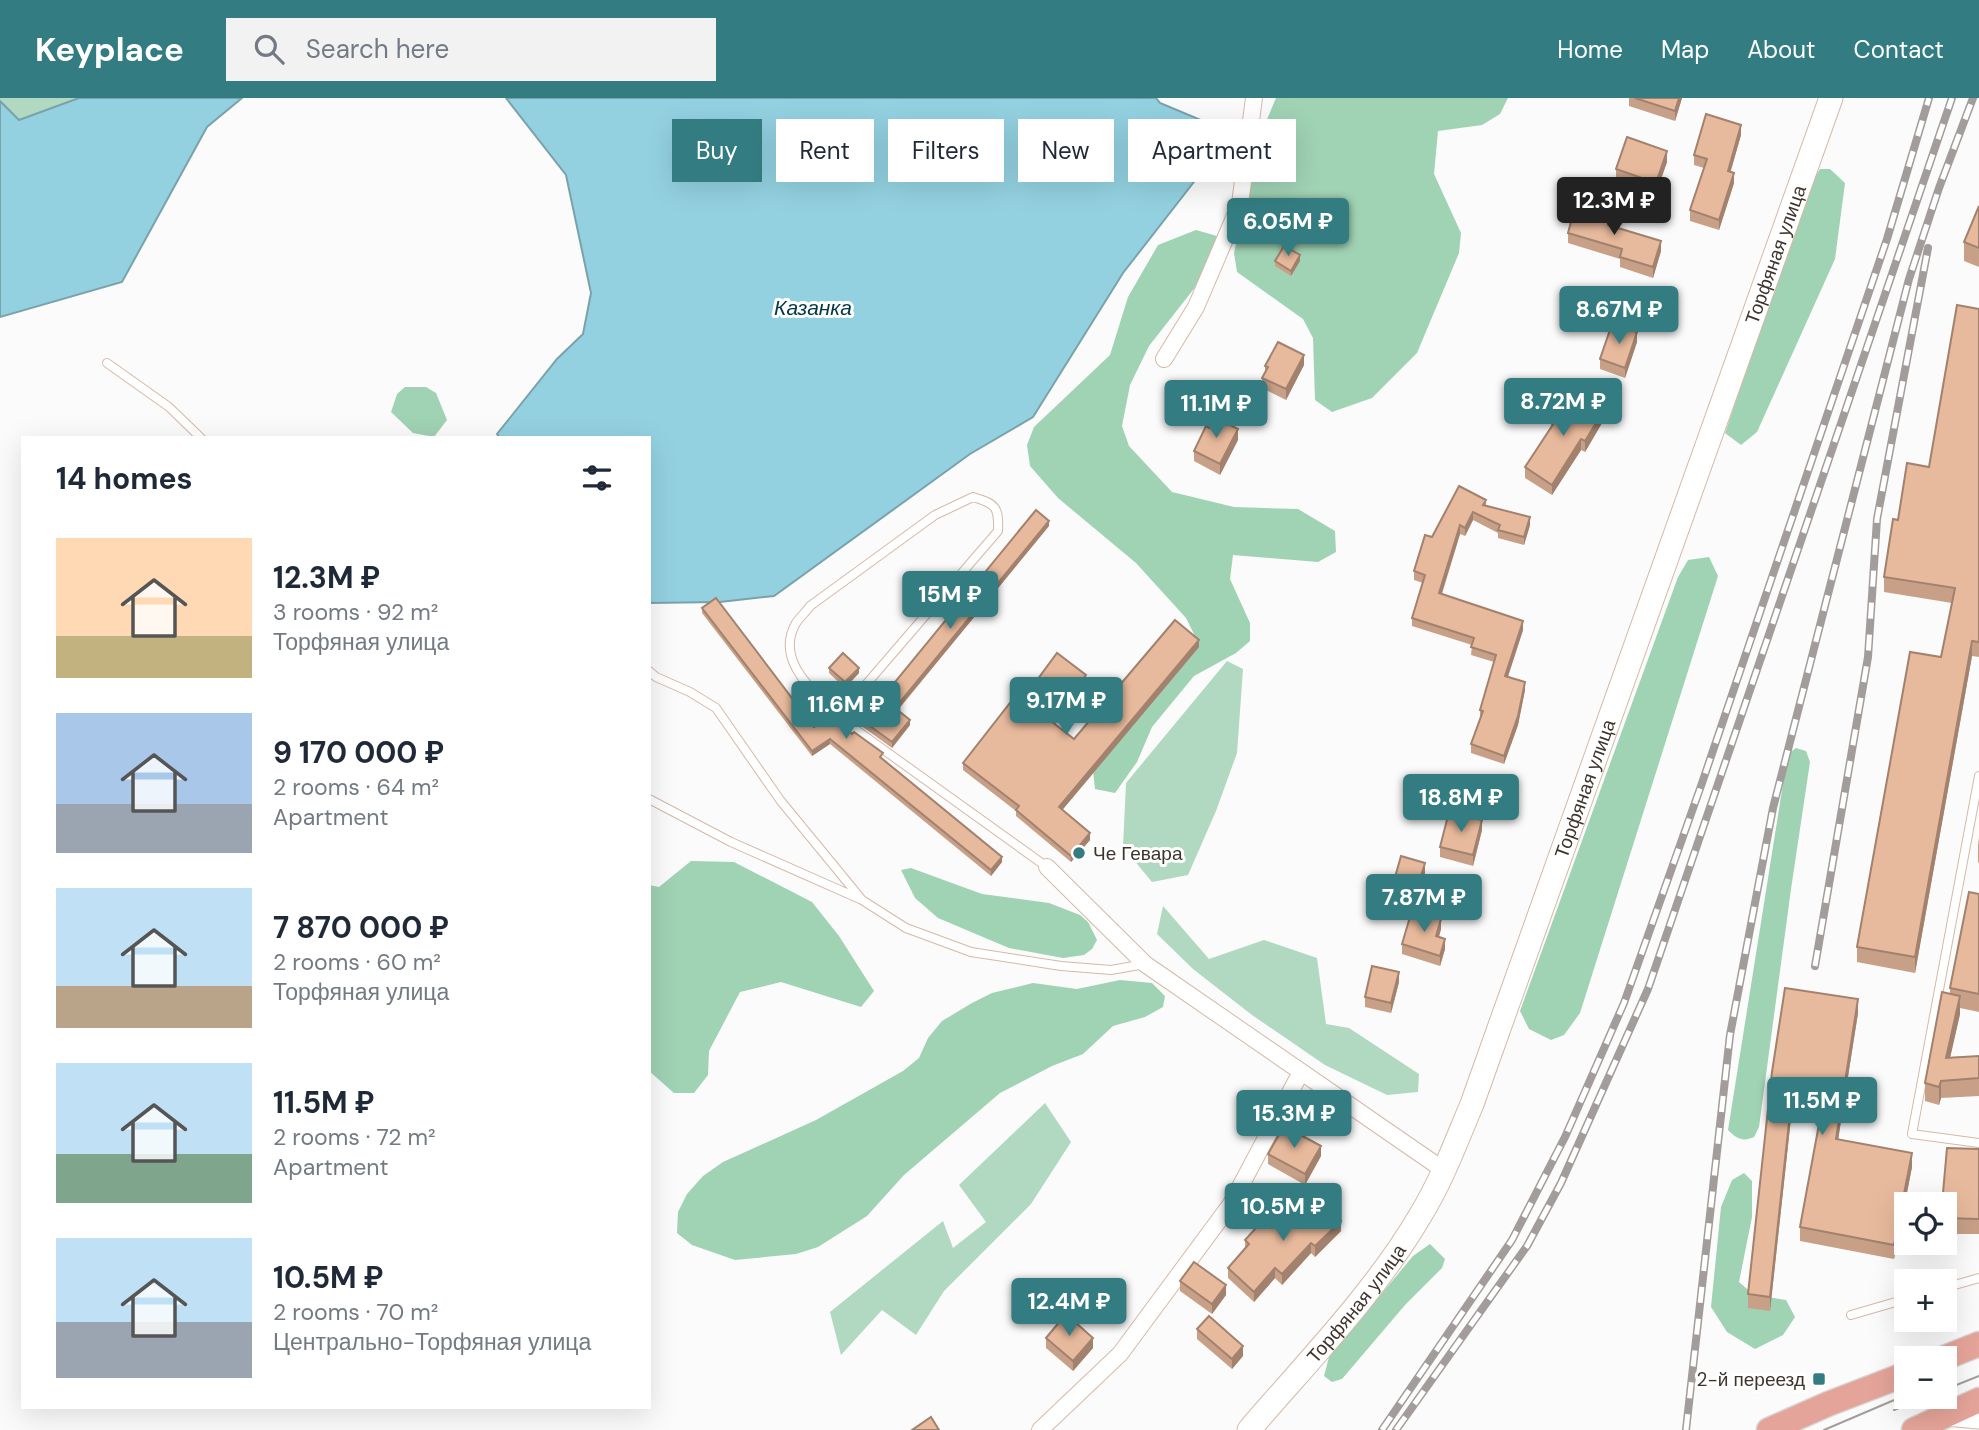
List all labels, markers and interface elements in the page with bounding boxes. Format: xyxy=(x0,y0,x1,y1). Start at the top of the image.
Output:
search box xyxy=(226,18,716,81)
text: Keyplace xyxy=(35,28,184,71)
icon: search xyxy=(250,30,288,68)
text: Search here xyxy=(306,32,449,66)
text: Home xyxy=(1557,34,1623,65)
text: Map xyxy=(1661,34,1709,65)
text: About xyxy=(1747,34,1816,65)
text: Contact xyxy=(1854,34,1944,65)
chip: Buy xyxy=(672,119,762,182)
chip: Rent xyxy=(776,119,874,182)
chip: Filters xyxy=(888,119,1004,182)
chip: New xyxy=(1018,119,1114,182)
chip: Apartment xyxy=(1128,119,1296,182)
pin: 12.3M ₽ xyxy=(1549,178,1679,237)
street label: Торфяная улица xyxy=(1739,181,1812,327)
text: 12.3M ₽ xyxy=(1573,185,1655,215)
pin: 6.05M ₽ xyxy=(1223,198,1353,258)
text: 6.05M ₽ xyxy=(1243,206,1333,236)
pin: 8.67M ₽ xyxy=(1554,286,1684,346)
water label: Казанка xyxy=(774,294,852,322)
text: 8.67M ₽ xyxy=(1575,294,1663,324)
pin: 8.72M ₽ xyxy=(1498,378,1628,438)
pin: 11.1M ₽ xyxy=(1151,380,1281,440)
text: 8.72M ₽ xyxy=(1520,386,1606,416)
text: 11.1M ₽ xyxy=(1181,388,1251,418)
text: 14 homes xyxy=(56,459,193,498)
icon: filters xyxy=(578,459,616,497)
text: 12.3M ₽ xyxy=(273,558,380,597)
icon: home xyxy=(112,566,196,650)
pin: 15M ₽ xyxy=(901,572,999,631)
text: 15M ₽ xyxy=(918,579,982,609)
text: 3 rooms · 92 m² xyxy=(273,597,438,627)
text: Торфяная улица xyxy=(273,627,449,657)
pin: 9.17M ₽ xyxy=(1001,678,1131,737)
pin: 11.6M ₽ xyxy=(781,682,911,741)
text: 9.17M ₽ xyxy=(1026,685,1106,715)
text: 11.6M ₽ xyxy=(807,689,885,719)
street label: Торфяная улица xyxy=(1549,715,1621,861)
text: 9 170 000 ₽ xyxy=(273,733,444,772)
icon: home xyxy=(112,741,196,825)
text: 2 rooms · 64 m² xyxy=(273,772,439,802)
pin: 18.8M ₽ xyxy=(1396,774,1526,834)
text: 18.8M ₽ xyxy=(1419,782,1503,812)
text: Apartment xyxy=(273,802,388,832)
place label: Че Гевара xyxy=(1093,841,1183,866)
marker: Че Гевара xyxy=(1071,845,1087,861)
pin: 7.87M ₽ xyxy=(1359,874,1489,934)
text: 7.87M ₽ xyxy=(1382,882,1466,912)
text: 7 870 000 ₽ xyxy=(273,908,449,947)
icon: home xyxy=(112,916,196,1000)
text: 2 rooms · 60 m² xyxy=(273,947,441,977)
text: Торфяная улица xyxy=(273,977,449,1007)
pin: 11.5M ₽ xyxy=(1757,1077,1887,1137)
text: 11.5M ₽ xyxy=(273,1083,374,1122)
text: 11.5M ₽ xyxy=(1783,1085,1861,1115)
pin: 15.3M ₽ xyxy=(1229,1090,1359,1150)
icon: home xyxy=(112,1091,196,1175)
text: 15.3M ₽ xyxy=(1252,1098,1336,1128)
text: 2 rooms · 72 m² xyxy=(273,1122,436,1152)
text: Apartment xyxy=(273,1152,388,1182)
pin: 10.5M ₽ xyxy=(1218,1184,1348,1243)
text: 10.5M ₽ xyxy=(1241,1191,1325,1221)
map controls xyxy=(1894,1192,1957,1409)
button: locate xyxy=(1894,1192,1957,1255)
street label: Торфяная улица xyxy=(1301,1239,1412,1369)
text: 10.5M ₽ xyxy=(273,1258,383,1297)
icon: home xyxy=(112,1266,196,1350)
button: + xyxy=(1894,1269,1957,1332)
pin: 12.4M ₽ xyxy=(1004,1278,1134,1338)
text: 12.4M ₽ xyxy=(1027,1286,1111,1316)
text: 2 rooms · 70 m² xyxy=(273,1297,438,1327)
text: Центрально-Торфяная улица xyxy=(273,1327,591,1357)
button: − xyxy=(1894,1346,1957,1409)
place label: 2-й переезд xyxy=(1697,1367,1805,1392)
marker: 2-й переезд xyxy=(1811,1371,1827,1387)

